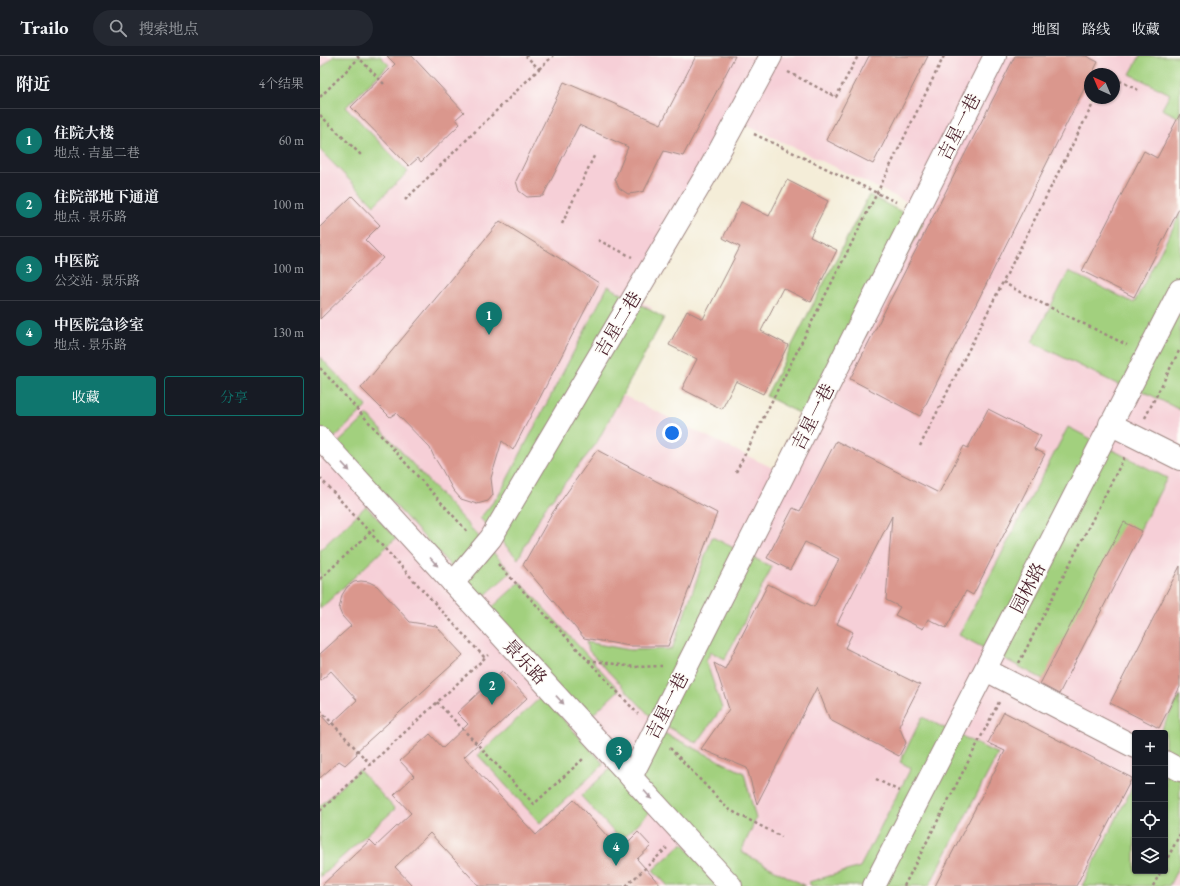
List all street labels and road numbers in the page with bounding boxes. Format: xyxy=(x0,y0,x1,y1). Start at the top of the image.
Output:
street label: 吉星一巷 xyxy=(932,89,985,164)
street label: 吉星二巷 xyxy=(589,287,646,361)
street label: 吉星一巷 xyxy=(786,379,839,454)
street label: 园林路 xyxy=(1005,558,1050,617)
street label: 景乐路 xyxy=(499,634,552,689)
street label: 吉星一巷 xyxy=(640,668,693,743)

